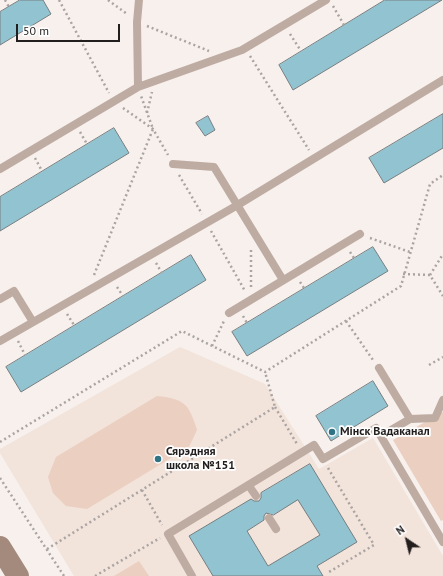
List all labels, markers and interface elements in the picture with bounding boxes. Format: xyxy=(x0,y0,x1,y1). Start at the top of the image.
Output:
scale bar xyxy=(18,16,122,42)
text: 50 m xyxy=(23,23,49,38)
place label: Мінск Вадаканал xyxy=(340,425,430,439)
marker: Мінск Вадаканал xyxy=(327,427,337,437)
place label: Сярэдняя школа №151 xyxy=(166,445,235,473)
marker: Сярэдняя школа №151 xyxy=(153,454,163,464)
north arrow xyxy=(387,520,427,560)
text: N xyxy=(393,522,407,538)

